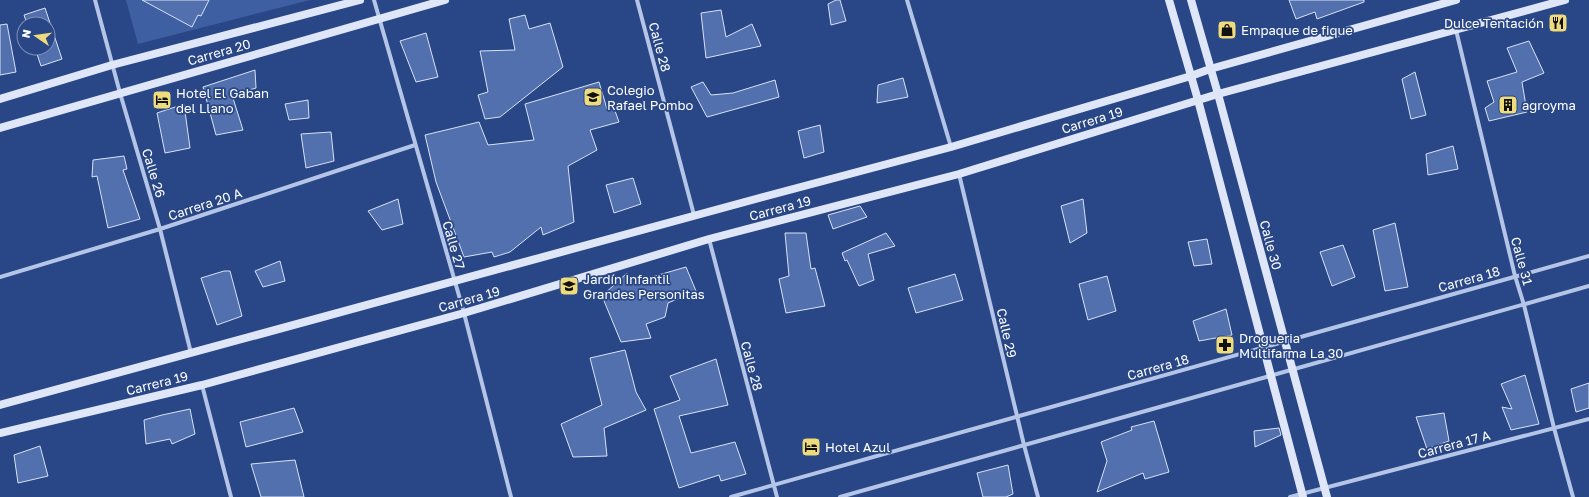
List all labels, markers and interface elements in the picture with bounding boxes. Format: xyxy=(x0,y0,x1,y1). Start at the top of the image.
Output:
restaurant icon: Dulce Tentación xyxy=(1547,12,1569,34)
place label: Dulce Tentación xyxy=(1444,15,1544,31)
north arrow xyxy=(16,16,56,56)
shop icon: Empaque de fique xyxy=(1216,19,1238,41)
street label: Calle 28 xyxy=(646,20,674,74)
place label: Empaque de fique xyxy=(1241,22,1353,38)
text: N xyxy=(18,28,33,39)
street label: Carrera 20 xyxy=(186,35,252,69)
place label: Colegio Rafael Pombo xyxy=(607,82,694,113)
place label: Hotel El Gaban del Llano xyxy=(176,85,269,116)
school or university icon: Colegio Rafael Pombo xyxy=(582,86,604,108)
hotel icon: Hotel El Gaban del Llano xyxy=(151,89,173,111)
building icon: agroyma xyxy=(1497,94,1519,116)
place label: agroyma xyxy=(1522,97,1576,113)
street label: Carrera 19 xyxy=(1059,103,1125,137)
street label: Calle 26 xyxy=(139,146,169,200)
street label: Carrera 20 A xyxy=(166,184,244,223)
street label: Carrera 19 xyxy=(747,192,813,224)
street label: Calle 30 xyxy=(1257,218,1285,272)
street label: Calle 27 xyxy=(439,219,469,271)
street label: Calle 31 xyxy=(1508,235,1536,287)
street label: Carrera 18 xyxy=(1436,263,1502,295)
place label: Jardín Infantil Grandes Personitas xyxy=(583,271,705,302)
school or university icon: Jardín Infantil Grandes Personitas xyxy=(558,275,580,297)
street label: Carrera 19 xyxy=(436,283,502,315)
street label: Calle 29 xyxy=(994,307,1021,360)
place label: Drogueria Multifarma La 30 xyxy=(1239,330,1343,361)
pharmacy icon: Drogueria Multifarma La 30 xyxy=(1214,334,1236,356)
street label: Calle 28 xyxy=(738,339,766,393)
street label: Carrera 18 xyxy=(1125,351,1191,383)
street label: Carrera 19 xyxy=(124,368,190,398)
street label: Carrera 17 A xyxy=(1416,427,1492,461)
hotel icon: Hotel Azul xyxy=(800,436,822,458)
place label: Hotel Azul xyxy=(825,439,890,455)

